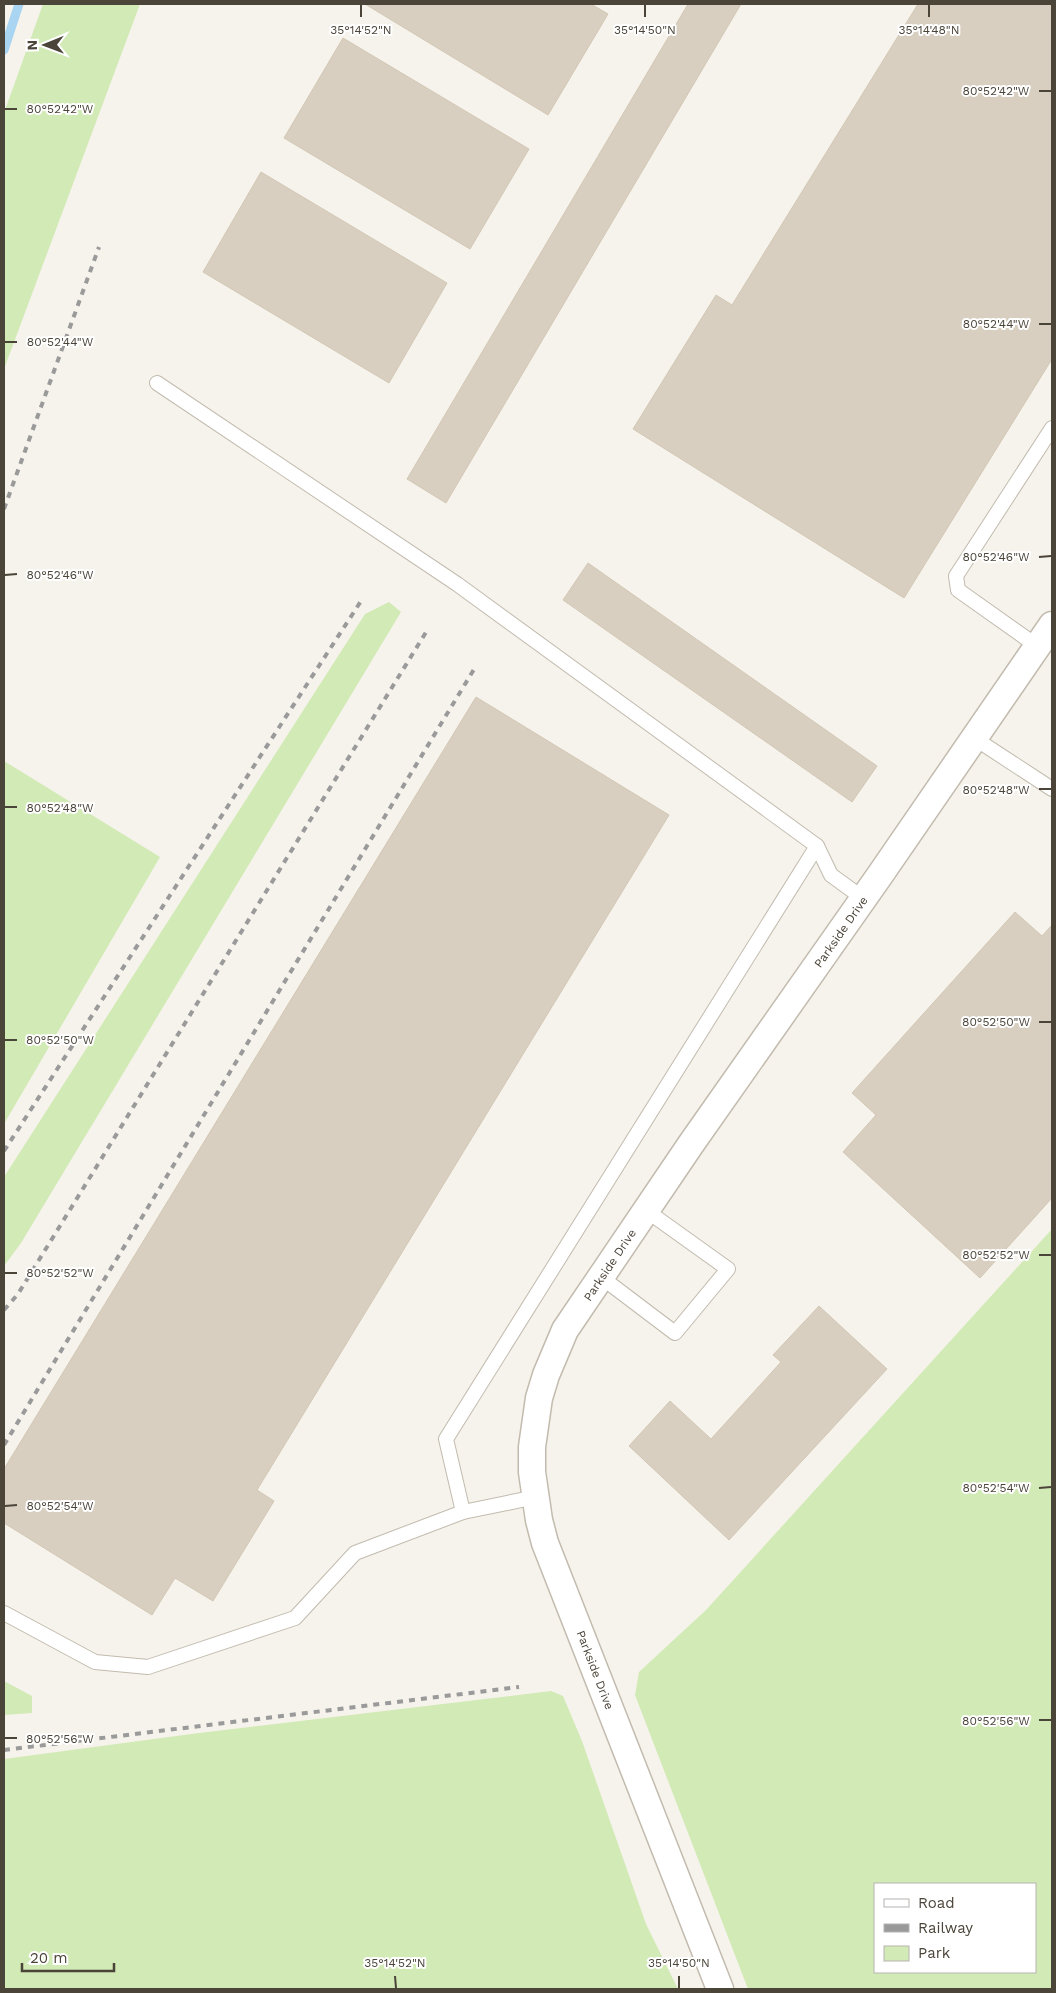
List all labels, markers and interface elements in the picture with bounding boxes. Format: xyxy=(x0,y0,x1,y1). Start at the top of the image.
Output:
north arrow xyxy=(20,20,70,70)
text: 35°14'52"N xyxy=(330,23,392,37)
text: 35°14'50"N xyxy=(614,23,676,37)
text: 35°14'48"N xyxy=(899,23,960,37)
text: N xyxy=(24,40,40,51)
text: 80°52'42"W xyxy=(963,84,1030,98)
text: 80°52'42"W xyxy=(27,102,94,116)
text: 80°52'44"W xyxy=(963,317,1030,331)
text: 80°52'44"W xyxy=(27,335,94,349)
text: 80°52'46"W xyxy=(962,550,1030,564)
text: 80°52'46"W xyxy=(26,568,94,582)
text: 80°52'48"W xyxy=(962,783,1030,797)
text: 80°52'48"W xyxy=(26,801,94,815)
street label: Parkside Drive xyxy=(811,894,871,970)
text: 80°52'50"W xyxy=(962,1015,1030,1029)
text: 80°52'50"W xyxy=(26,1033,94,1047)
street label: Parkside Drive xyxy=(581,1226,639,1304)
text: 80°52'52"W xyxy=(962,1248,1030,1262)
text: 80°52'52"W xyxy=(26,1266,94,1280)
text: 80°52'54"W xyxy=(962,1481,1030,1495)
text: 80°52'54"W xyxy=(26,1499,94,1513)
street label: Parkside Drive xyxy=(573,1628,617,1712)
text: 80°52'56"W xyxy=(962,1714,1030,1728)
text: 80°52'56"W xyxy=(26,1732,94,1746)
legend xyxy=(874,1883,1036,1973)
text: Road xyxy=(918,1894,955,1912)
text: Railway xyxy=(918,1919,973,1937)
scale bar xyxy=(22,1940,115,1972)
text: Park xyxy=(918,1944,951,1962)
text: 20 m xyxy=(30,1949,68,1967)
text: 35°14'52"N xyxy=(364,1956,426,1970)
text: 35°14'50"N xyxy=(648,1956,710,1970)

